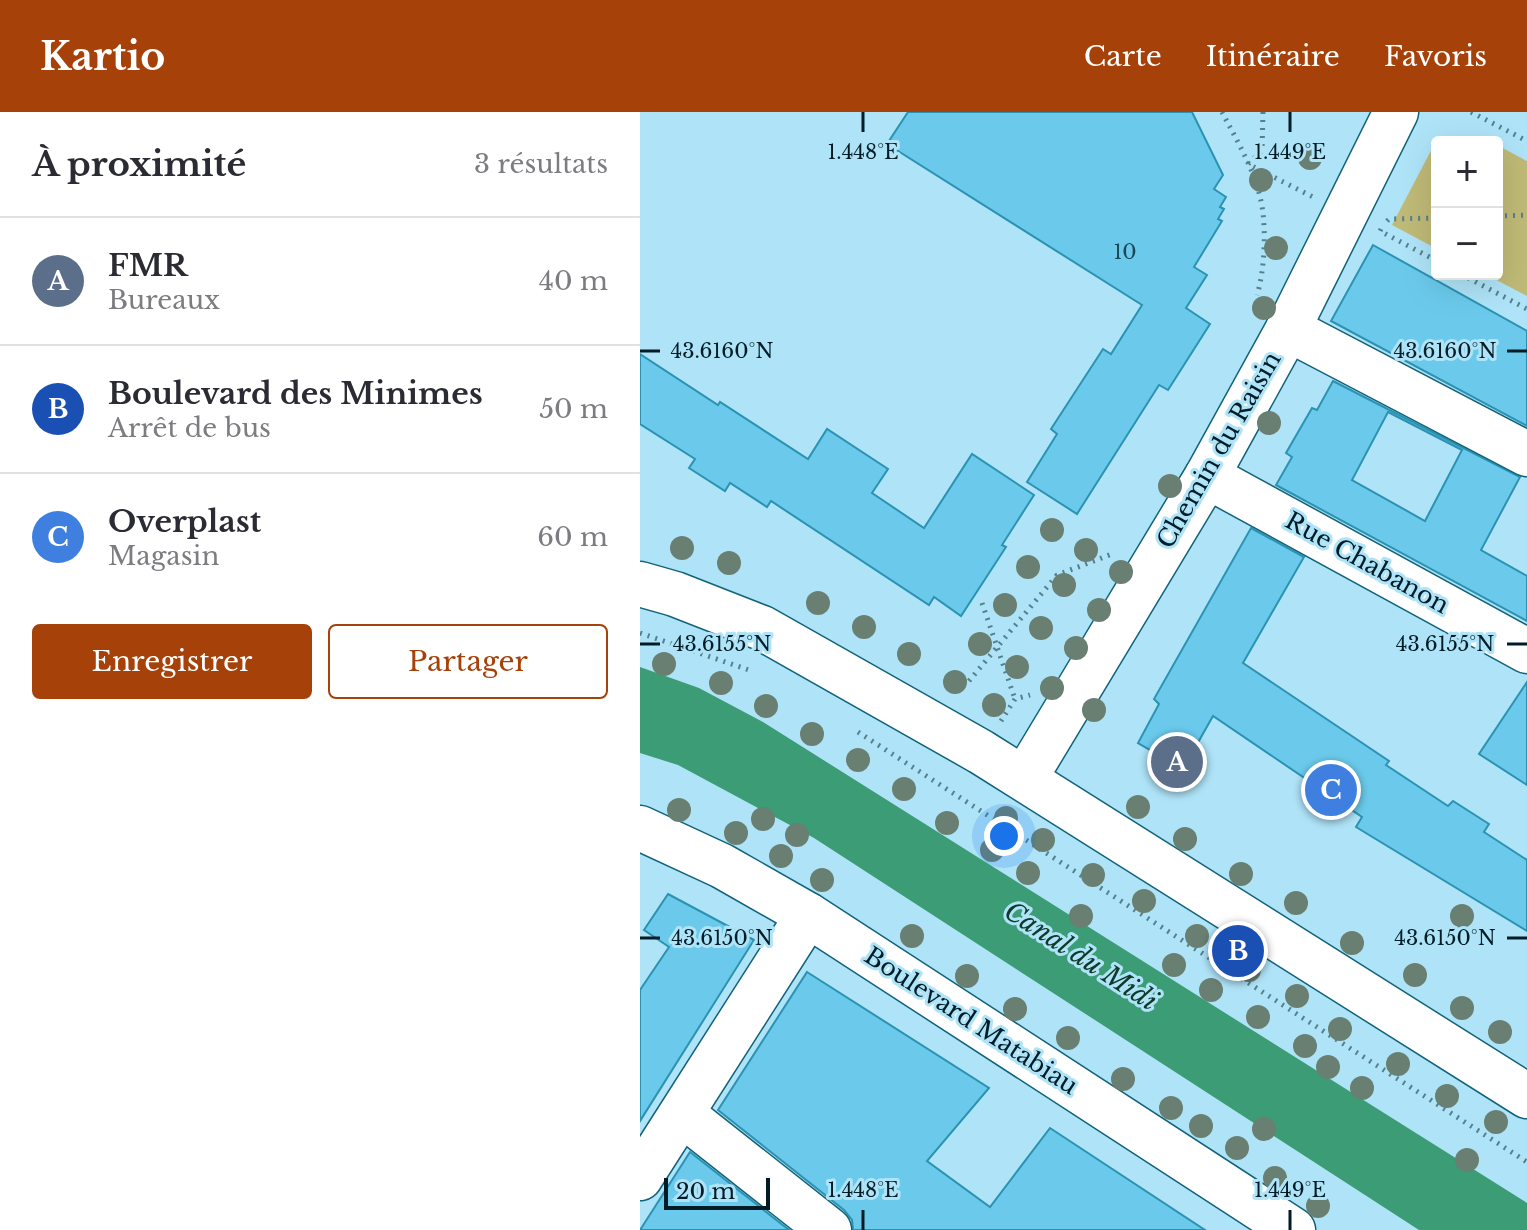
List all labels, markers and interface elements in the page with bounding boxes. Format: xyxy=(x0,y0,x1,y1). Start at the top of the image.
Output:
text: Kartio xyxy=(40,33,165,80)
text: Carte xyxy=(1084,39,1162,74)
text: Itinéraire xyxy=(1206,39,1340,74)
text: Favoris xyxy=(1384,39,1487,74)
map controls xyxy=(1431,136,1503,280)
button: + xyxy=(1431,136,1503,208)
text: 1.448°E xyxy=(827,140,899,164)
text: 1.449°E xyxy=(1254,140,1326,164)
text: À proximité xyxy=(32,143,246,185)
text: 3 résultats xyxy=(474,148,608,180)
button: − xyxy=(1431,208,1503,280)
house number: 10 xyxy=(1113,240,1137,264)
text: FMR xyxy=(108,247,187,284)
text: A xyxy=(47,265,69,297)
text: 40 m xyxy=(539,265,608,297)
text: Bureaux xyxy=(108,284,220,316)
text: 43.6160°N xyxy=(671,339,773,363)
text: 43.6160°N xyxy=(1394,339,1496,363)
street label: Chemin du Raisin xyxy=(1150,346,1287,553)
text: Boulevard des Minimes xyxy=(108,375,483,412)
text: B xyxy=(48,393,68,425)
text: 50 m xyxy=(539,393,608,425)
text: Arrêt de bus xyxy=(108,412,271,444)
text: Overplast xyxy=(108,503,261,540)
street label: Rue Chabanon xyxy=(1280,506,1454,619)
text: C xyxy=(47,521,69,553)
text: 60 m xyxy=(537,521,608,553)
text: Magasin xyxy=(108,540,219,572)
button: Enregistrer xyxy=(32,624,312,699)
button: Partager xyxy=(328,624,608,699)
text: 43.6155°N xyxy=(673,632,771,656)
text: 43.6155°N xyxy=(1396,632,1494,656)
pin: A xyxy=(1151,732,1203,792)
pin: C xyxy=(1305,760,1357,820)
your location xyxy=(984,816,1024,856)
water label: Canal du Midi xyxy=(999,895,1163,1017)
pin: B xyxy=(1212,921,1264,981)
text: 43.6150°N xyxy=(671,926,773,950)
text: 43.6150°N xyxy=(1394,926,1496,950)
street label: Boulevard Matabiau xyxy=(859,941,1083,1100)
scale bar xyxy=(664,1174,770,1210)
text: 20 m xyxy=(676,1178,735,1205)
text: 1.448°E xyxy=(827,1178,899,1202)
text: 1.449°E xyxy=(1254,1178,1326,1202)

